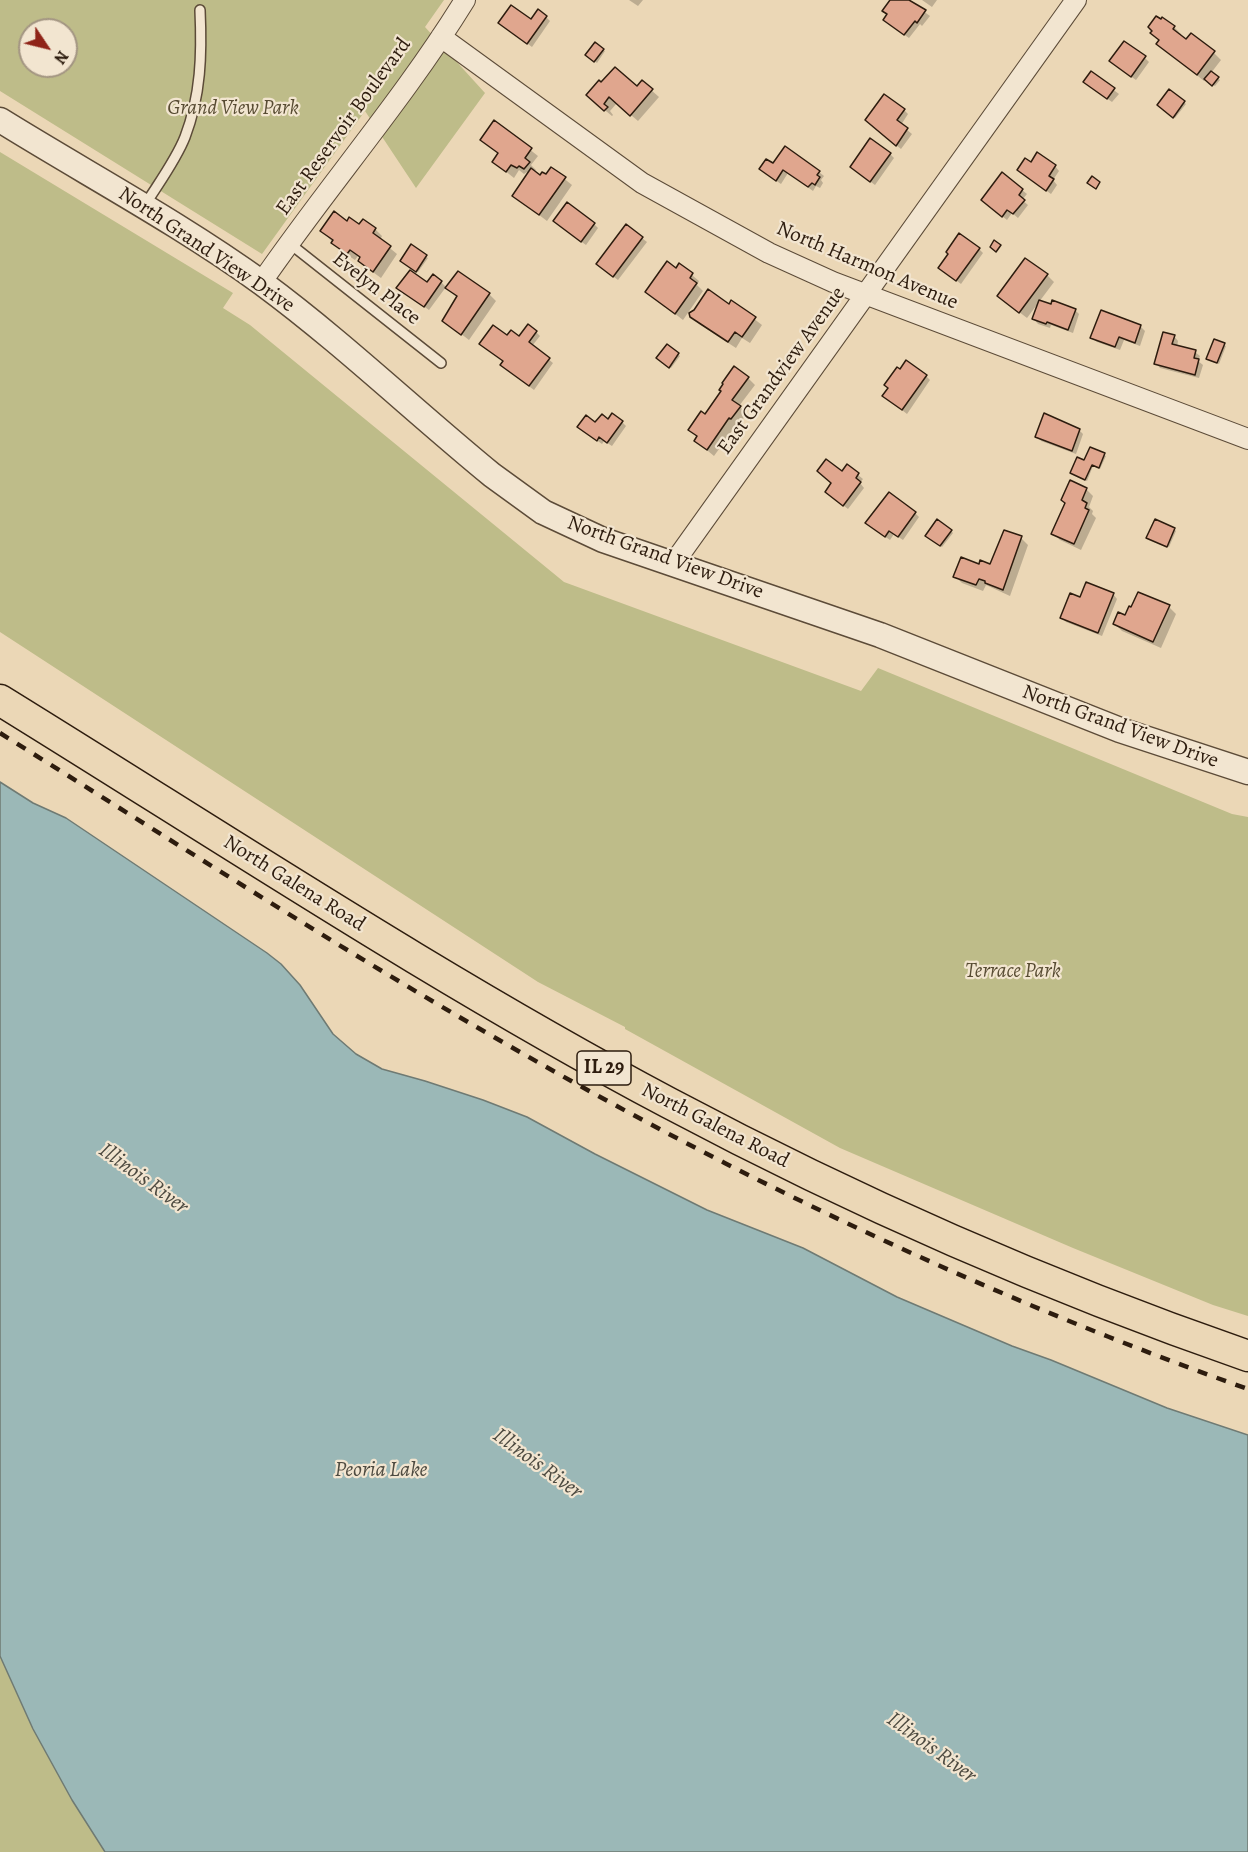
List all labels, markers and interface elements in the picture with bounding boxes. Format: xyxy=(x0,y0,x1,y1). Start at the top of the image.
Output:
north arrow xyxy=(18,18,78,78)
street label: East Reservoir Boulevard xyxy=(271,33,417,221)
text: N xyxy=(49,46,73,68)
park label: Grand View Park xyxy=(167,96,299,122)
street label: North Grand View Drive xyxy=(113,182,299,318)
street label: North Harmon Avenue xyxy=(772,216,962,316)
street label: Evelyn Place xyxy=(327,247,425,331)
street label: East Grandview Avenue xyxy=(713,282,851,460)
street label: North Grand View Drive xyxy=(563,511,767,605)
street label: North Grand View Drive xyxy=(1018,680,1222,774)
street label: North Galena Road xyxy=(218,830,370,938)
park label: Terrace Park xyxy=(965,959,1061,985)
road number: IL 29 xyxy=(577,1051,631,1085)
street label: North Galena Road xyxy=(637,1078,793,1174)
water label: Illinois River xyxy=(93,1138,193,1220)
water label: Illinois River xyxy=(487,1423,587,1505)
water label: Peoria Lake xyxy=(335,1458,427,1484)
water label: Illinois River xyxy=(881,1707,981,1789)

